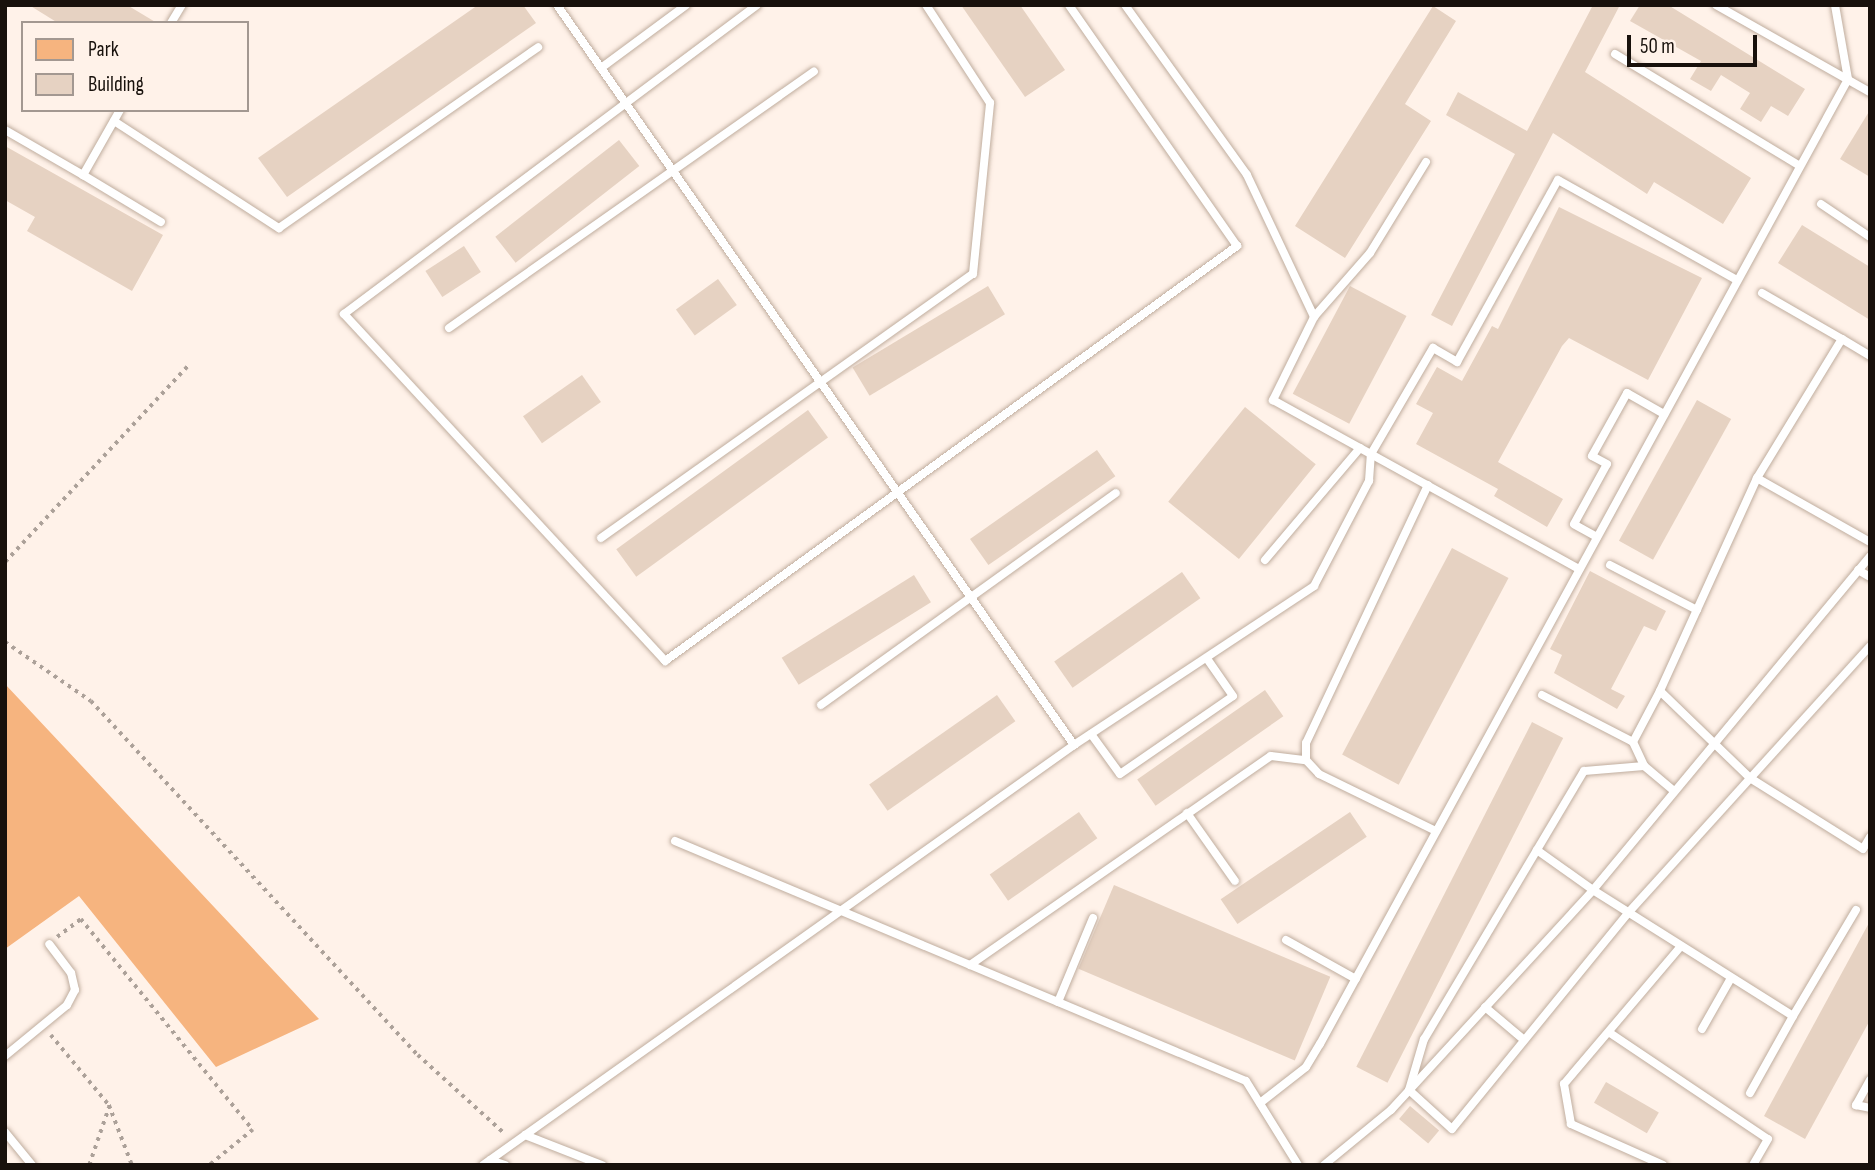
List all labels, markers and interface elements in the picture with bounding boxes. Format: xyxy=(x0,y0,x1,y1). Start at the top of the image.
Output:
legend xyxy=(21,21,248,112)
scale bar xyxy=(1630,21,1759,65)
text: 50 m xyxy=(1640,34,1675,59)
text: Park xyxy=(88,37,119,62)
text: Building xyxy=(88,72,144,97)

